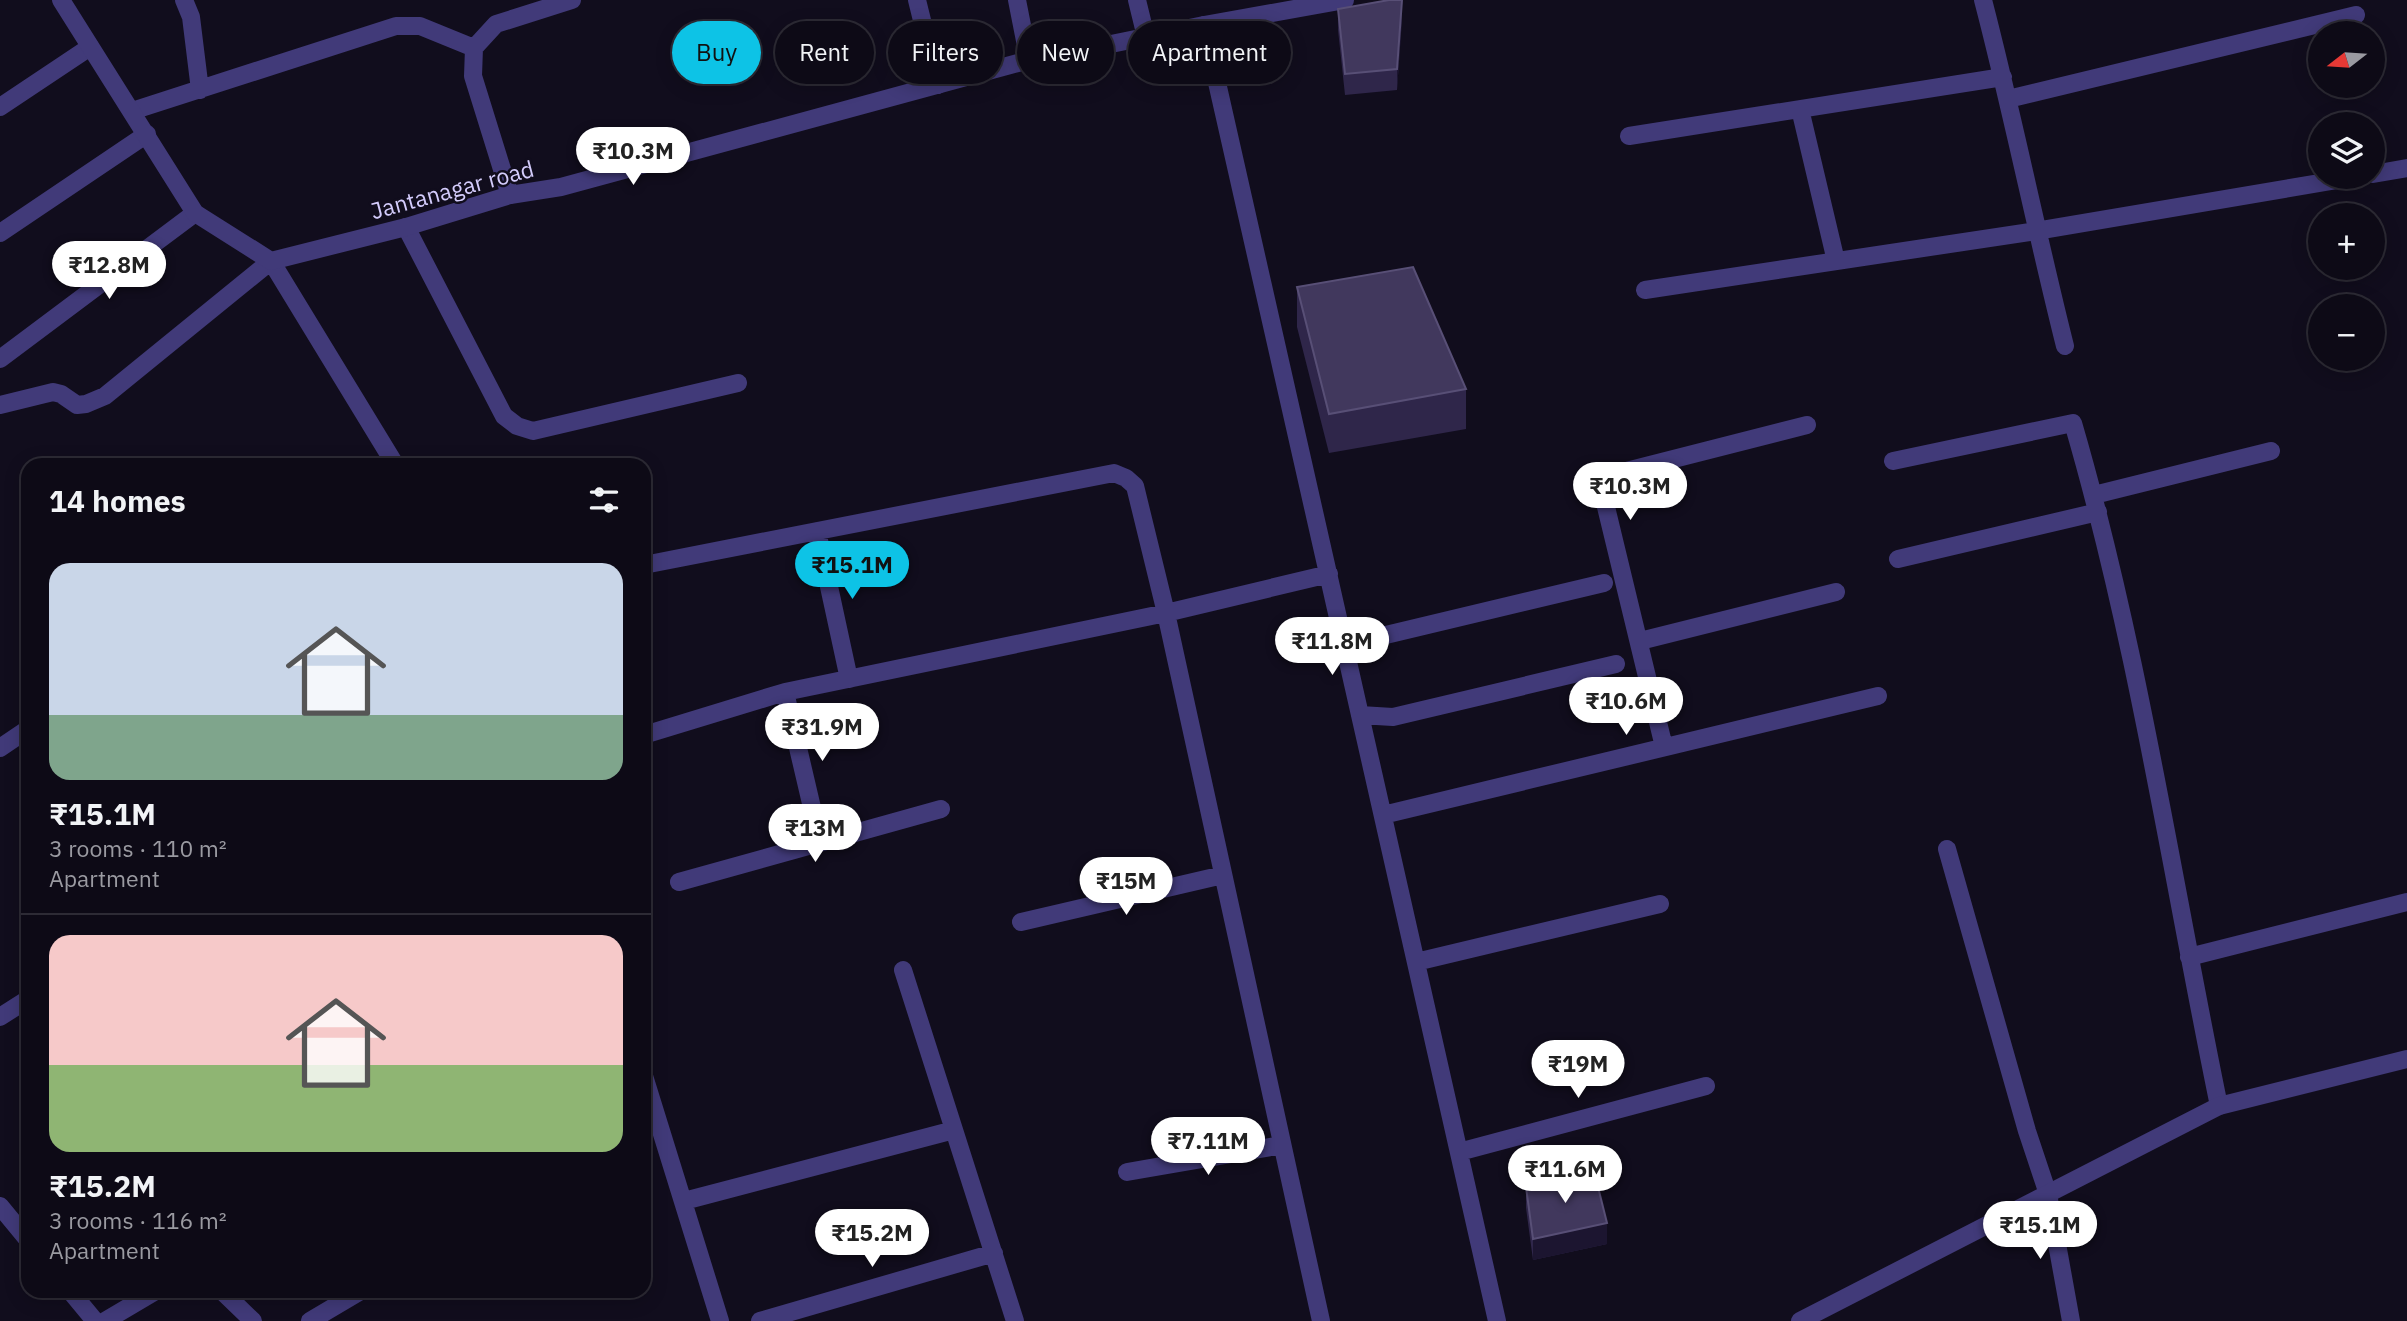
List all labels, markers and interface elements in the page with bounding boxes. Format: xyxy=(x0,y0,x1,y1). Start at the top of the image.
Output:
chip: Buy xyxy=(672,21,761,84)
chip: Rent xyxy=(775,21,874,84)
chip: Filters xyxy=(888,21,1003,84)
chip: New xyxy=(1017,21,1114,84)
chip: Apartment xyxy=(1128,21,1291,84)
north arrow xyxy=(2308,21,2385,98)
map controls xyxy=(2308,21,2385,371)
button: layers xyxy=(2308,112,2385,189)
pin: ₹10.3M xyxy=(576,128,690,187)
text: ₹10.3M xyxy=(592,135,674,165)
street label: Jantanagar road xyxy=(367,153,537,225)
button: + xyxy=(2308,203,2385,280)
pin: ₹12.8M xyxy=(52,242,166,301)
text: ₹12.8M xyxy=(68,249,150,279)
button: − xyxy=(2308,294,2385,371)
pin: ₹10.3M xyxy=(1573,462,1687,522)
text: ₹10.3M xyxy=(1589,470,1671,500)
text: 14 homes xyxy=(49,481,186,520)
icon: filters xyxy=(585,481,623,519)
pin: ₹15.1M xyxy=(795,542,909,601)
text: ₹15.1M xyxy=(811,549,893,579)
icon: home xyxy=(273,608,399,734)
pin: ₹11.8M xyxy=(1275,618,1389,677)
text: ₹11.8M xyxy=(1291,625,1373,655)
pin: ₹10.6M xyxy=(1569,678,1683,737)
text: ₹10.6M xyxy=(1585,685,1667,715)
pin: ₹31.9M xyxy=(765,704,879,763)
text: ₹31.9M xyxy=(781,711,863,741)
text: ₹15.1M xyxy=(49,794,156,833)
pin: ₹13M xyxy=(774,804,856,864)
text: ₹13M xyxy=(785,812,845,842)
text: 3 rooms · 110 m² xyxy=(49,833,227,863)
pin: ₹15M xyxy=(1085,858,1167,917)
text: Apartment xyxy=(49,863,160,893)
text: ₹15M xyxy=(1096,865,1156,895)
icon: home xyxy=(273,980,399,1106)
pin: ₹19M xyxy=(1537,1040,1619,1100)
text: ₹19M xyxy=(1548,1048,1608,1078)
pin: ₹7.11M xyxy=(1151,1118,1265,1177)
text: ₹7.11M xyxy=(1167,1125,1249,1155)
pin: ₹11.6M xyxy=(1508,1146,1622,1205)
text: ₹11.6M xyxy=(1524,1153,1606,1183)
text: ₹15.2M xyxy=(49,1166,156,1205)
pin: ₹15.1M xyxy=(1983,1202,2097,1261)
text: 3 rooms · 116 m² xyxy=(49,1205,227,1235)
text: ₹15.1M xyxy=(1999,1209,2081,1239)
pin: ₹15.2M xyxy=(815,1210,929,1269)
text: ₹15.2M xyxy=(831,1217,913,1247)
text: Apartment xyxy=(49,1235,160,1265)

